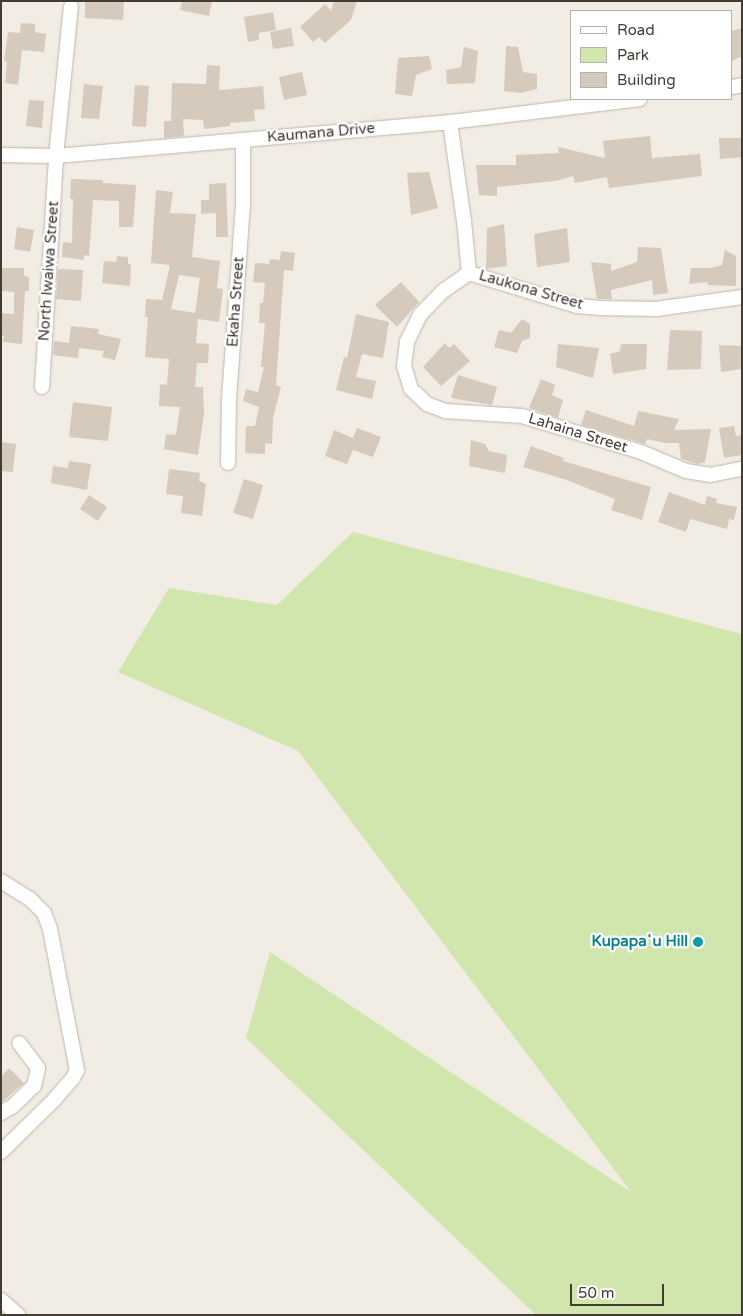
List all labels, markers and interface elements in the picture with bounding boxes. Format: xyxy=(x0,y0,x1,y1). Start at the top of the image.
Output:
legend xyxy=(570,10,733,100)
text: Road xyxy=(617,21,655,39)
text: Park xyxy=(617,46,649,64)
text: Building xyxy=(617,71,676,89)
street label: Kaumana Drive xyxy=(266,119,376,147)
street label: North Iwaiwa Street xyxy=(35,200,63,342)
street label: Ekaha Street xyxy=(224,256,248,348)
street label: Laukona Street xyxy=(477,267,585,313)
street label: Lahaina Street xyxy=(526,409,630,457)
place label: Kupapaʻu Hill xyxy=(592,933,688,951)
marker: Kupapaʻu Hill xyxy=(692,936,704,948)
scale bar xyxy=(573,1274,667,1306)
text: 50 m xyxy=(578,1284,615,1302)

